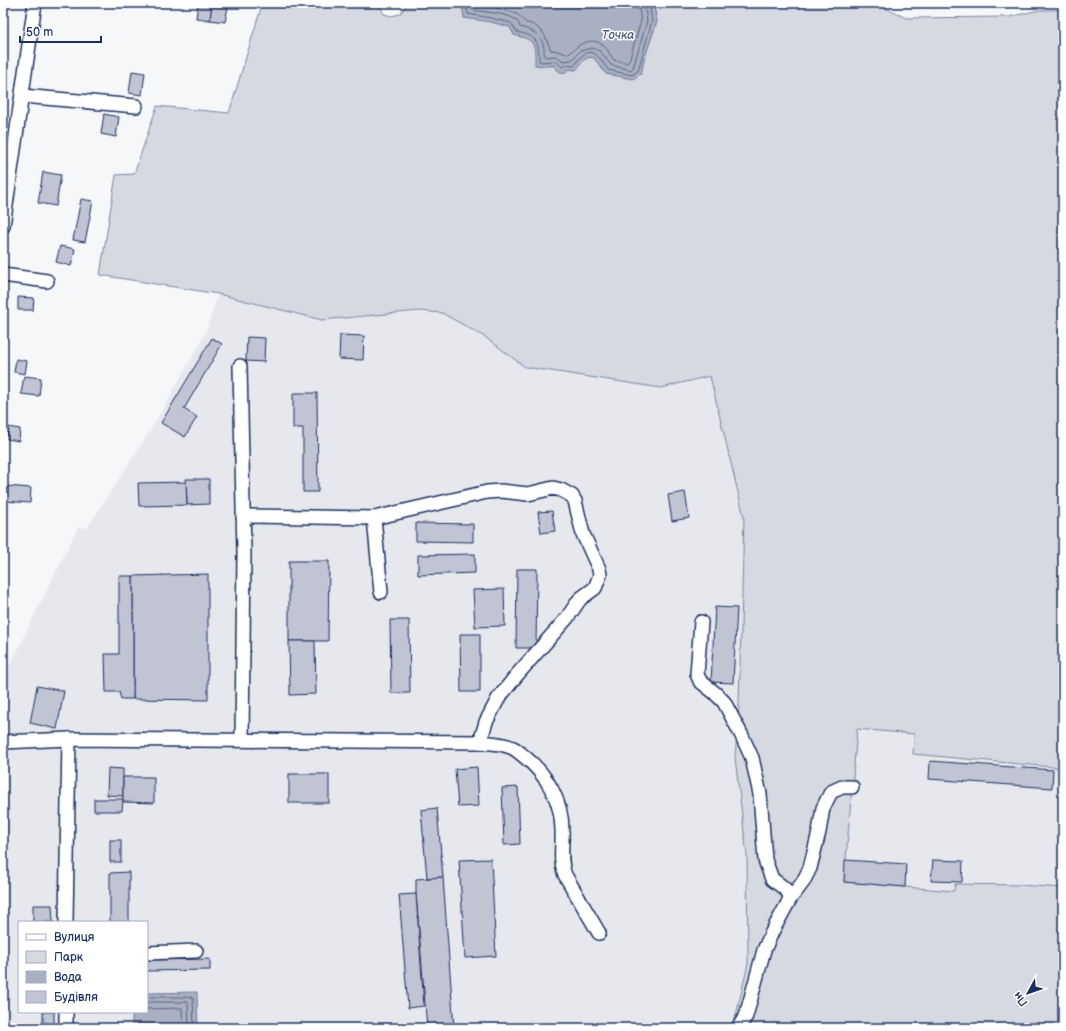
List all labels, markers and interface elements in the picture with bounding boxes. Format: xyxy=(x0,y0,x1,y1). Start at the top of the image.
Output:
scale bar xyxy=(20,18,101,44)
text: 50 m xyxy=(26,25,53,40)
water label: Точка xyxy=(602,28,634,43)
legend xyxy=(18,921,148,1013)
text: Вулиця xyxy=(54,930,95,945)
text: Парк xyxy=(54,950,84,965)
text: Вода xyxy=(54,970,82,985)
north arrow xyxy=(1008,973,1048,1013)
text: Пн xyxy=(1011,989,1030,1009)
text: Будівля xyxy=(54,990,98,1005)

